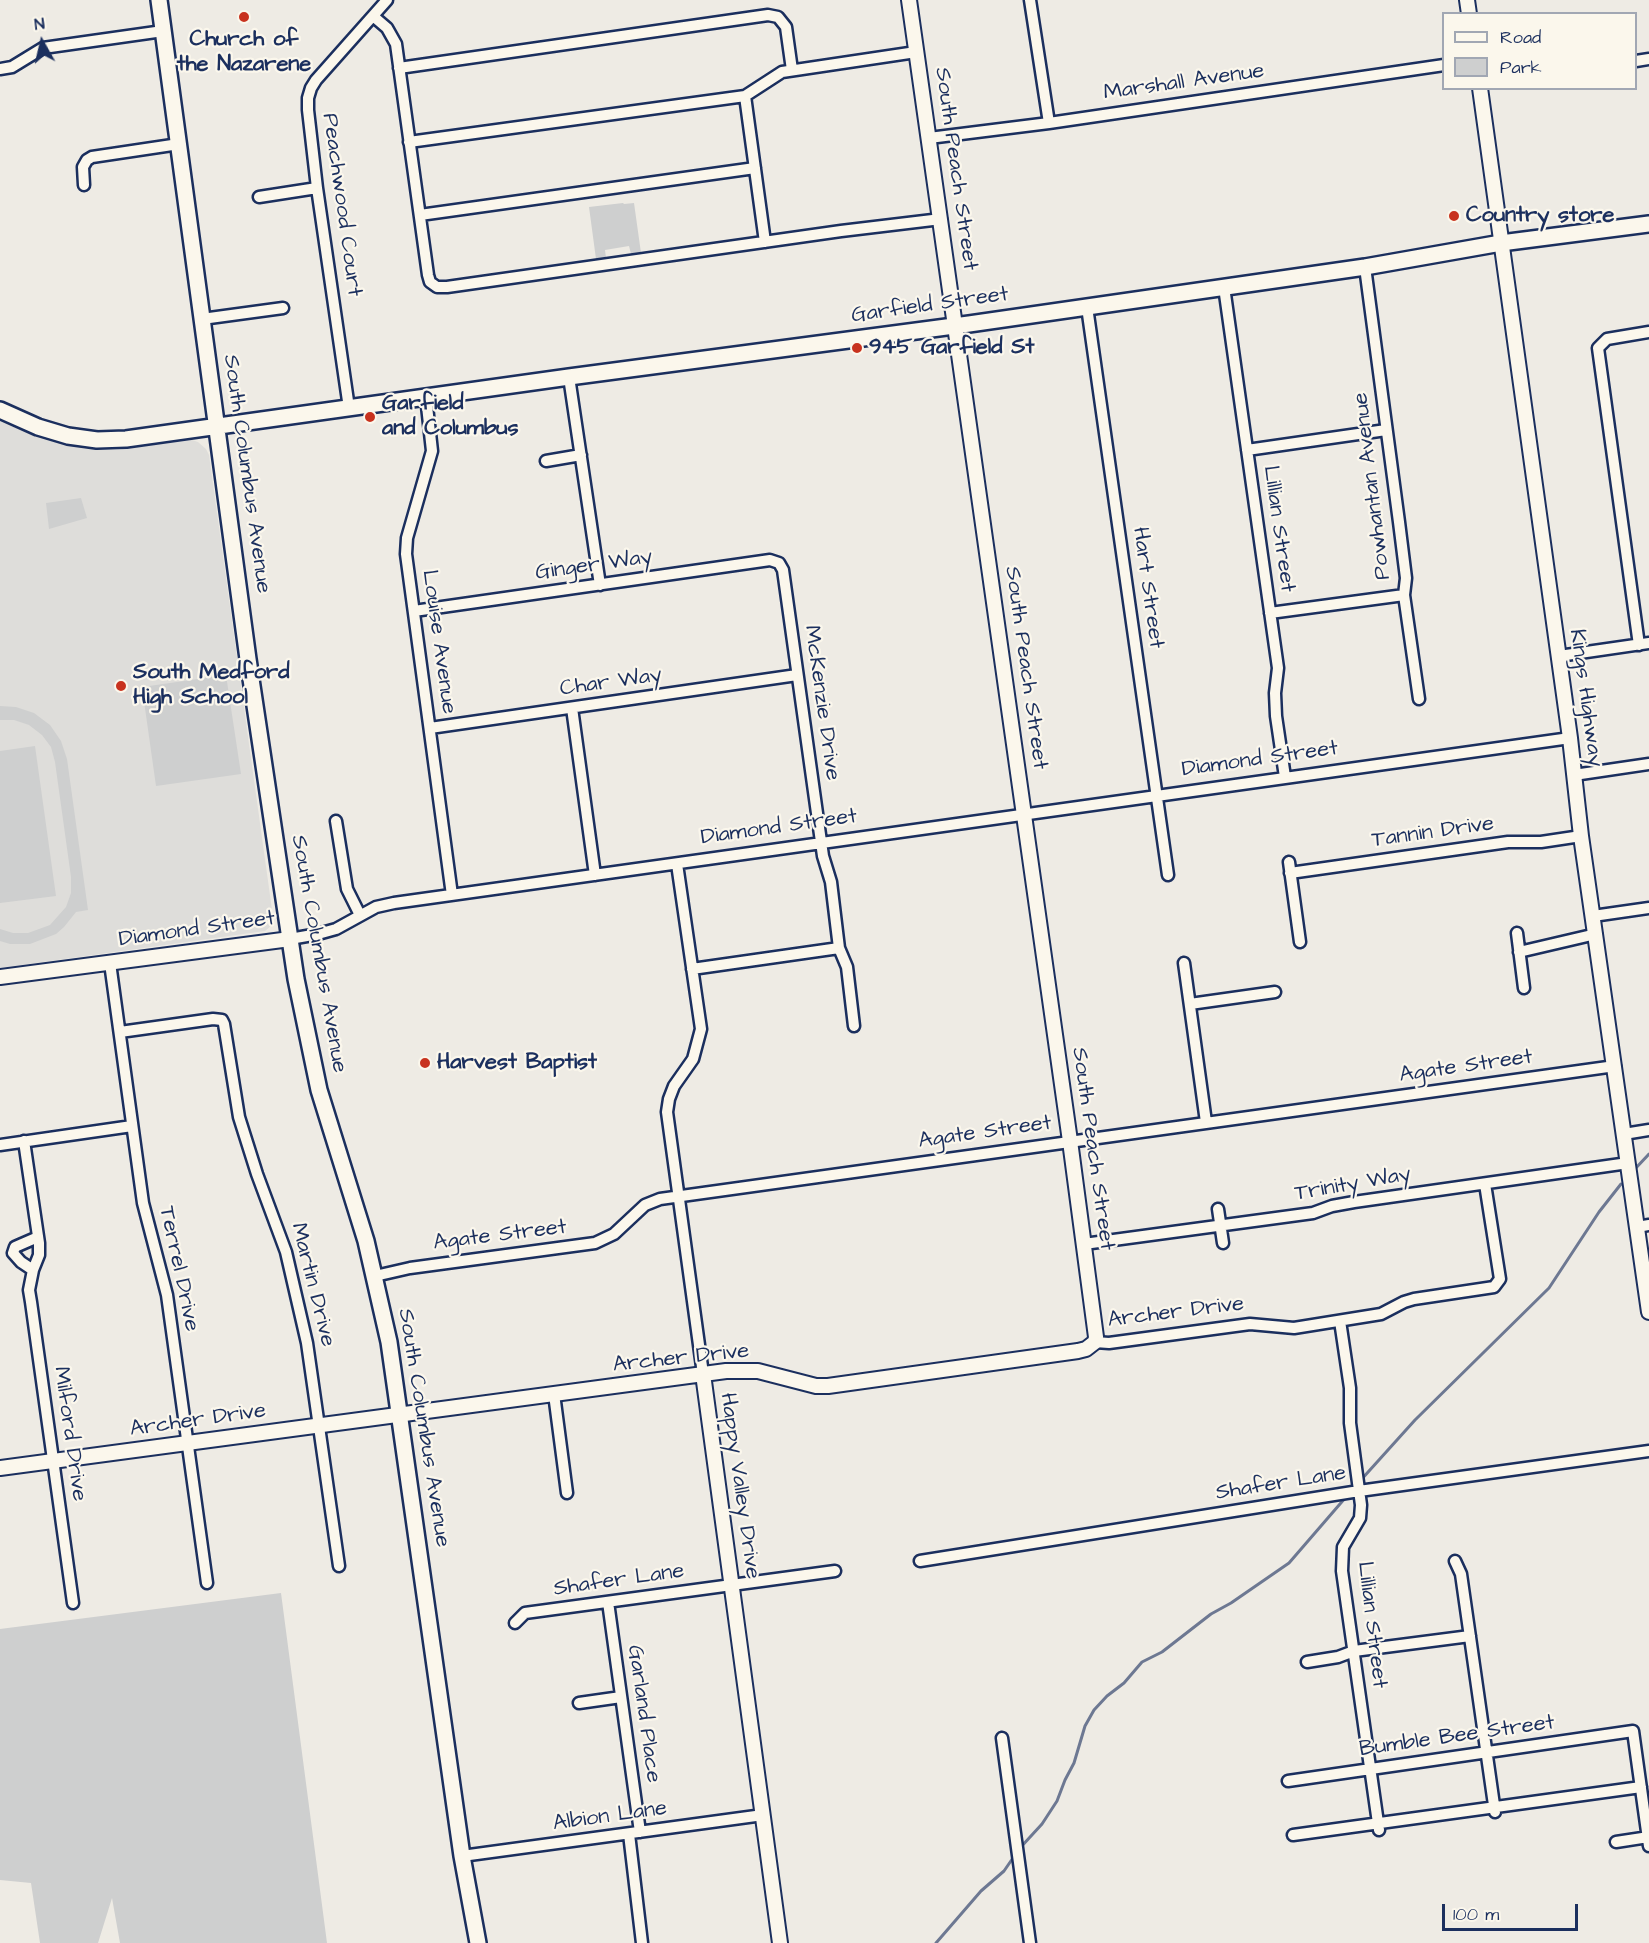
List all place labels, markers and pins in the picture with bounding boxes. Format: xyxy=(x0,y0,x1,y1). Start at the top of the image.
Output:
marker: Church of the Nazarene xyxy=(237,10,251,24)
place label: Church of the Nazarene xyxy=(177,27,311,78)
place label: Country store xyxy=(1466,203,1614,229)
marker: Country store xyxy=(1447,209,1461,223)
place label: 945 Garfield St xyxy=(869,335,1034,361)
marker: 945 Garfield St xyxy=(850,341,864,355)
place label: Garfield and Columbus xyxy=(382,391,519,442)
marker: Garfield and Columbus xyxy=(363,410,377,424)
place label: South Medford High School xyxy=(133,660,290,712)
marker: South Medford High School xyxy=(114,679,128,693)
place label: Harvest Baptist xyxy=(437,1050,597,1076)
marker: Harvest Baptist xyxy=(418,1056,432,1070)

